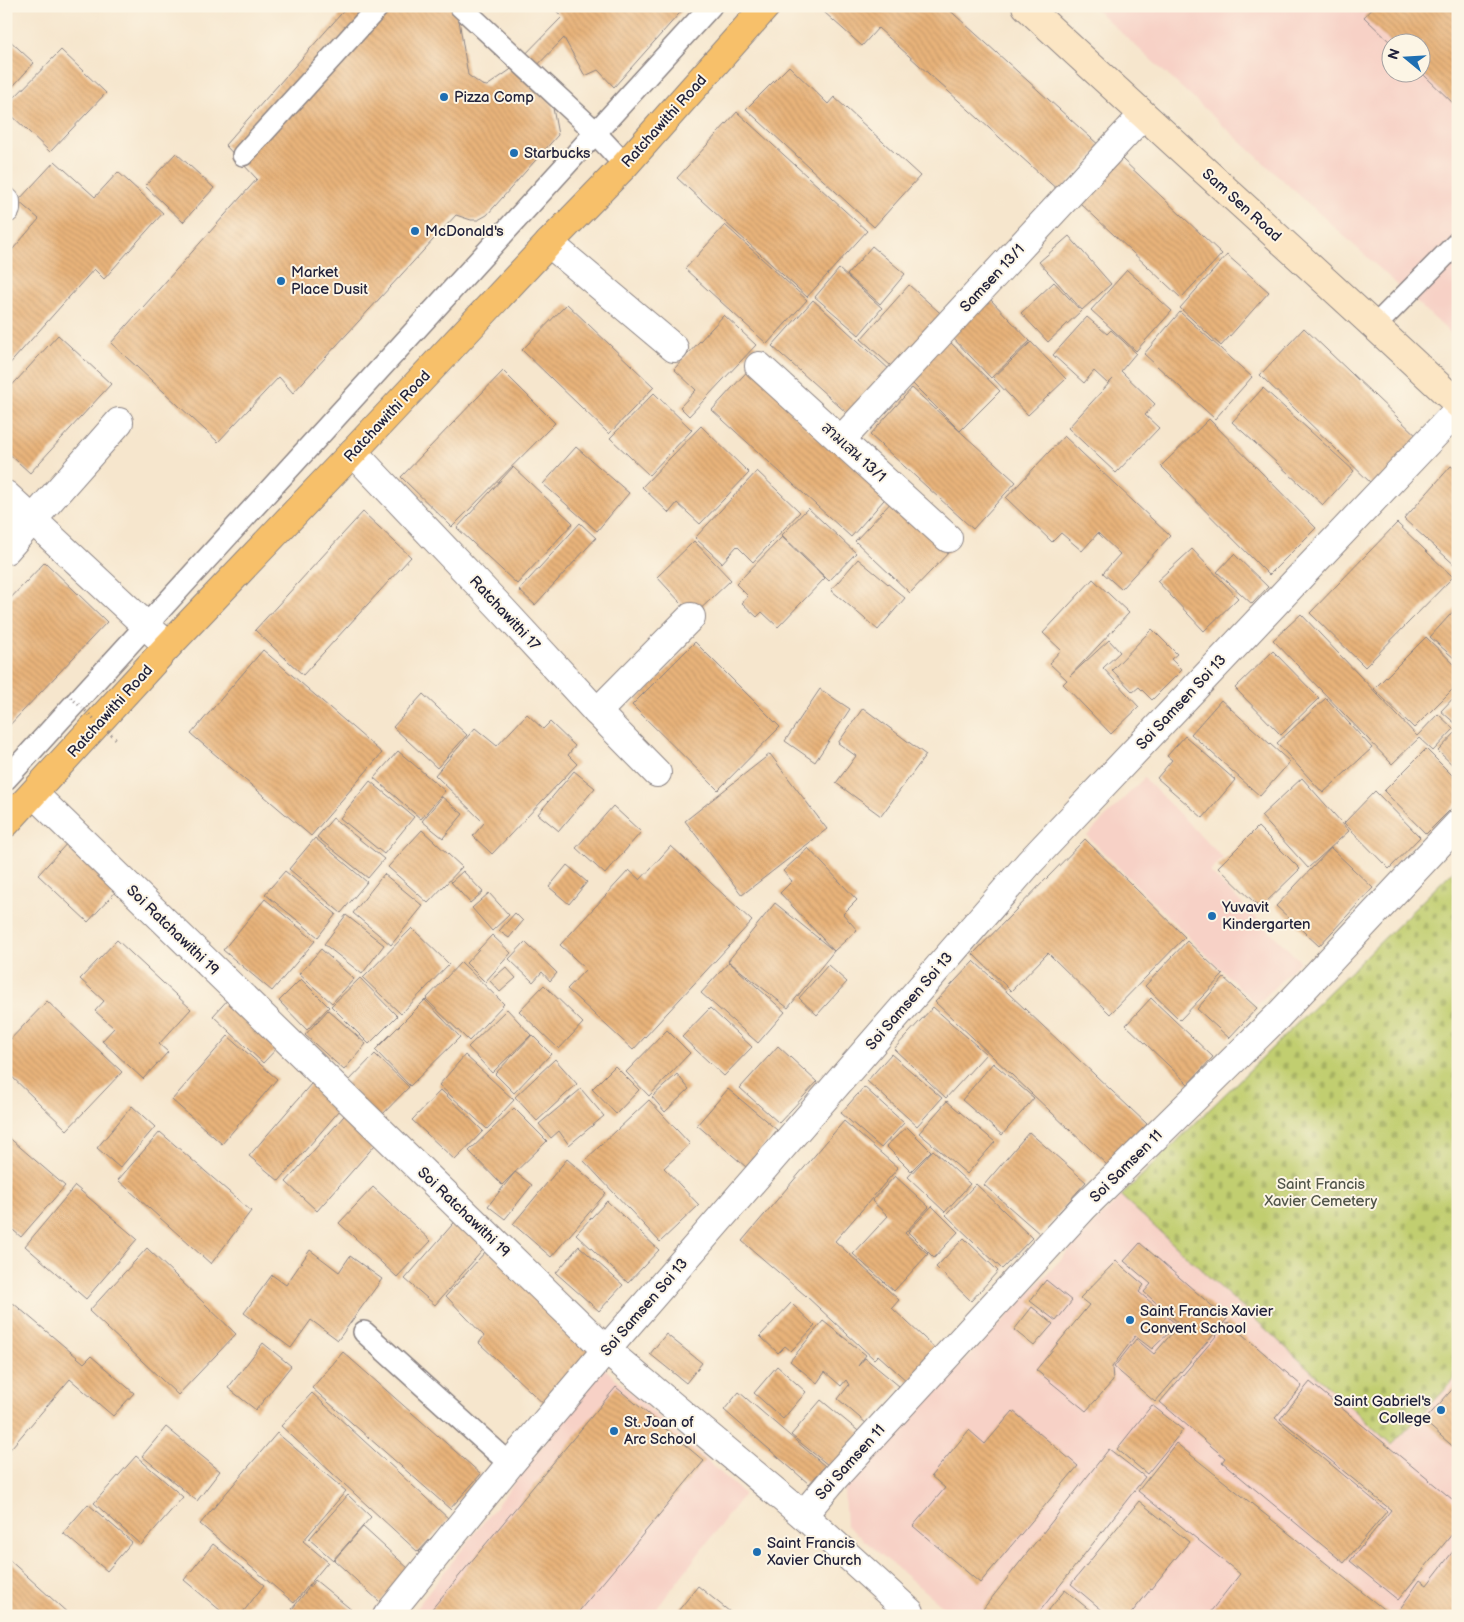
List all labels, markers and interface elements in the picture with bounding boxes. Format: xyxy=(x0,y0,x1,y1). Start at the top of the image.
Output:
north arrow xyxy=(1382,32,1432,82)
text: N xyxy=(1384,47,1404,62)
street label: Ratchawithi Road xyxy=(618,71,711,172)
place label: Pizza Comp xyxy=(454,88,534,107)
marker: Pizza Comp xyxy=(438,91,450,103)
place label: Starbucks xyxy=(524,144,591,163)
marker: Starbucks xyxy=(508,147,520,159)
street label: Sam Sen Road xyxy=(1198,165,1285,246)
place label: McDonald's xyxy=(425,222,504,241)
marker: McDonald's xyxy=(409,225,421,237)
street label: Samsen 13/1 xyxy=(956,240,1029,316)
place label: Market Place Dusit xyxy=(291,263,368,299)
marker: Market Place Dusit xyxy=(275,275,287,287)
street label: Ratchawithi Road xyxy=(340,367,435,466)
street label: สามเสน 13/1 xyxy=(817,418,890,486)
street label: Ratchawithi 17 xyxy=(465,572,545,655)
street label: Soi Samsen Soi 13 xyxy=(1132,651,1230,754)
street label: Ratchawithi Road xyxy=(64,661,157,762)
street label: Soi Ratchawithi 19 xyxy=(122,881,223,979)
place label: Yuvavit Kindergarten xyxy=(1221,898,1311,934)
marker: Yuvavit Kindergarten xyxy=(1206,910,1218,922)
street label: Soi Samsen Soi 13 xyxy=(862,948,957,1054)
street label: Soi Samsen 11 xyxy=(1086,1126,1167,1207)
street label: Soi Ratchawithi 19 xyxy=(413,1163,514,1261)
park label: Saint Francis Xavier Cemetery xyxy=(1264,1175,1378,1211)
street label: Soi Samsen Soi 13 xyxy=(597,1254,692,1360)
place label: Saint Francis Xavier Convent School xyxy=(1140,1302,1274,1338)
marker: Saint Francis Xavier Convent School xyxy=(1124,1314,1136,1326)
place label: Saint Gabriel's College xyxy=(1334,1392,1432,1428)
marker: Saint Gabriel's College xyxy=(1435,1404,1447,1416)
place label: St. Joan of Arc School xyxy=(624,1413,696,1449)
street label: Soi Samsen 11 xyxy=(811,1421,889,1504)
marker: St. Joan of Arc School xyxy=(608,1425,620,1437)
place label: Saint Francis Xavier Church xyxy=(766,1534,862,1570)
marker: Saint Francis Xavier Church xyxy=(751,1546,763,1558)

